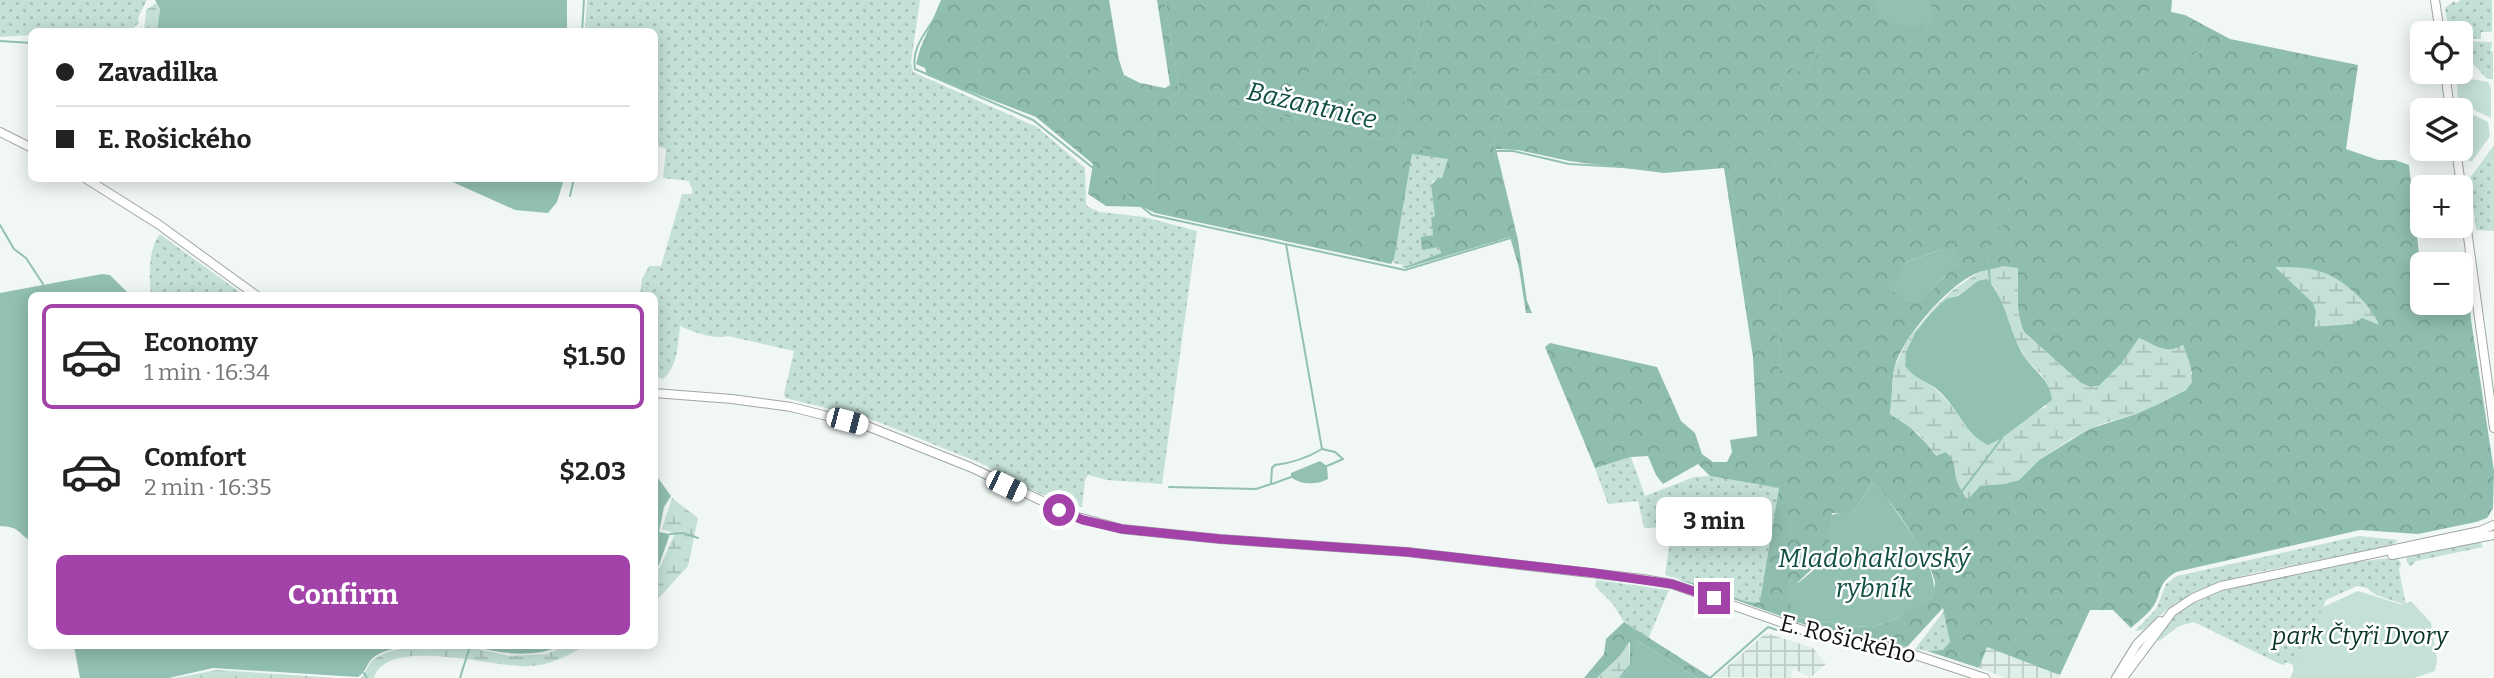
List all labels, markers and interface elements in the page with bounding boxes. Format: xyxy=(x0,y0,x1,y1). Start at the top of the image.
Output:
map controls xyxy=(2410,21,2473,315)
button: locate xyxy=(2410,21,2473,84)
text: Zavadilka xyxy=(98,57,218,88)
water label: Bažantnice xyxy=(1244,76,1380,135)
button: layers xyxy=(2410,98,2473,161)
text: E. Rošického xyxy=(98,124,251,155)
button: + xyxy=(2410,175,2473,238)
button: − xyxy=(2410,252,2473,315)
icon: car xyxy=(60,325,123,388)
text: Economy xyxy=(144,327,258,358)
text: $1.50 xyxy=(562,341,626,372)
text: 1 min · 16:34 xyxy=(144,358,270,386)
car xyxy=(824,405,871,437)
icon: car xyxy=(60,440,123,503)
text: Comfort xyxy=(144,442,247,473)
text: $2.03 xyxy=(559,456,626,487)
car xyxy=(983,467,1030,505)
text: 2 min · 16:35 xyxy=(144,473,272,501)
route start xyxy=(1043,494,1075,526)
callout: 3 min xyxy=(1656,496,1772,546)
text: 3 min xyxy=(1683,507,1745,535)
water label: Mladohaklovský rybník xyxy=(1778,543,1972,604)
button: Confirm xyxy=(56,555,630,635)
route end xyxy=(1698,582,1730,614)
street label: E. Rošického xyxy=(1777,609,1919,669)
park label: park Čtyři Dvory xyxy=(2270,621,2450,650)

